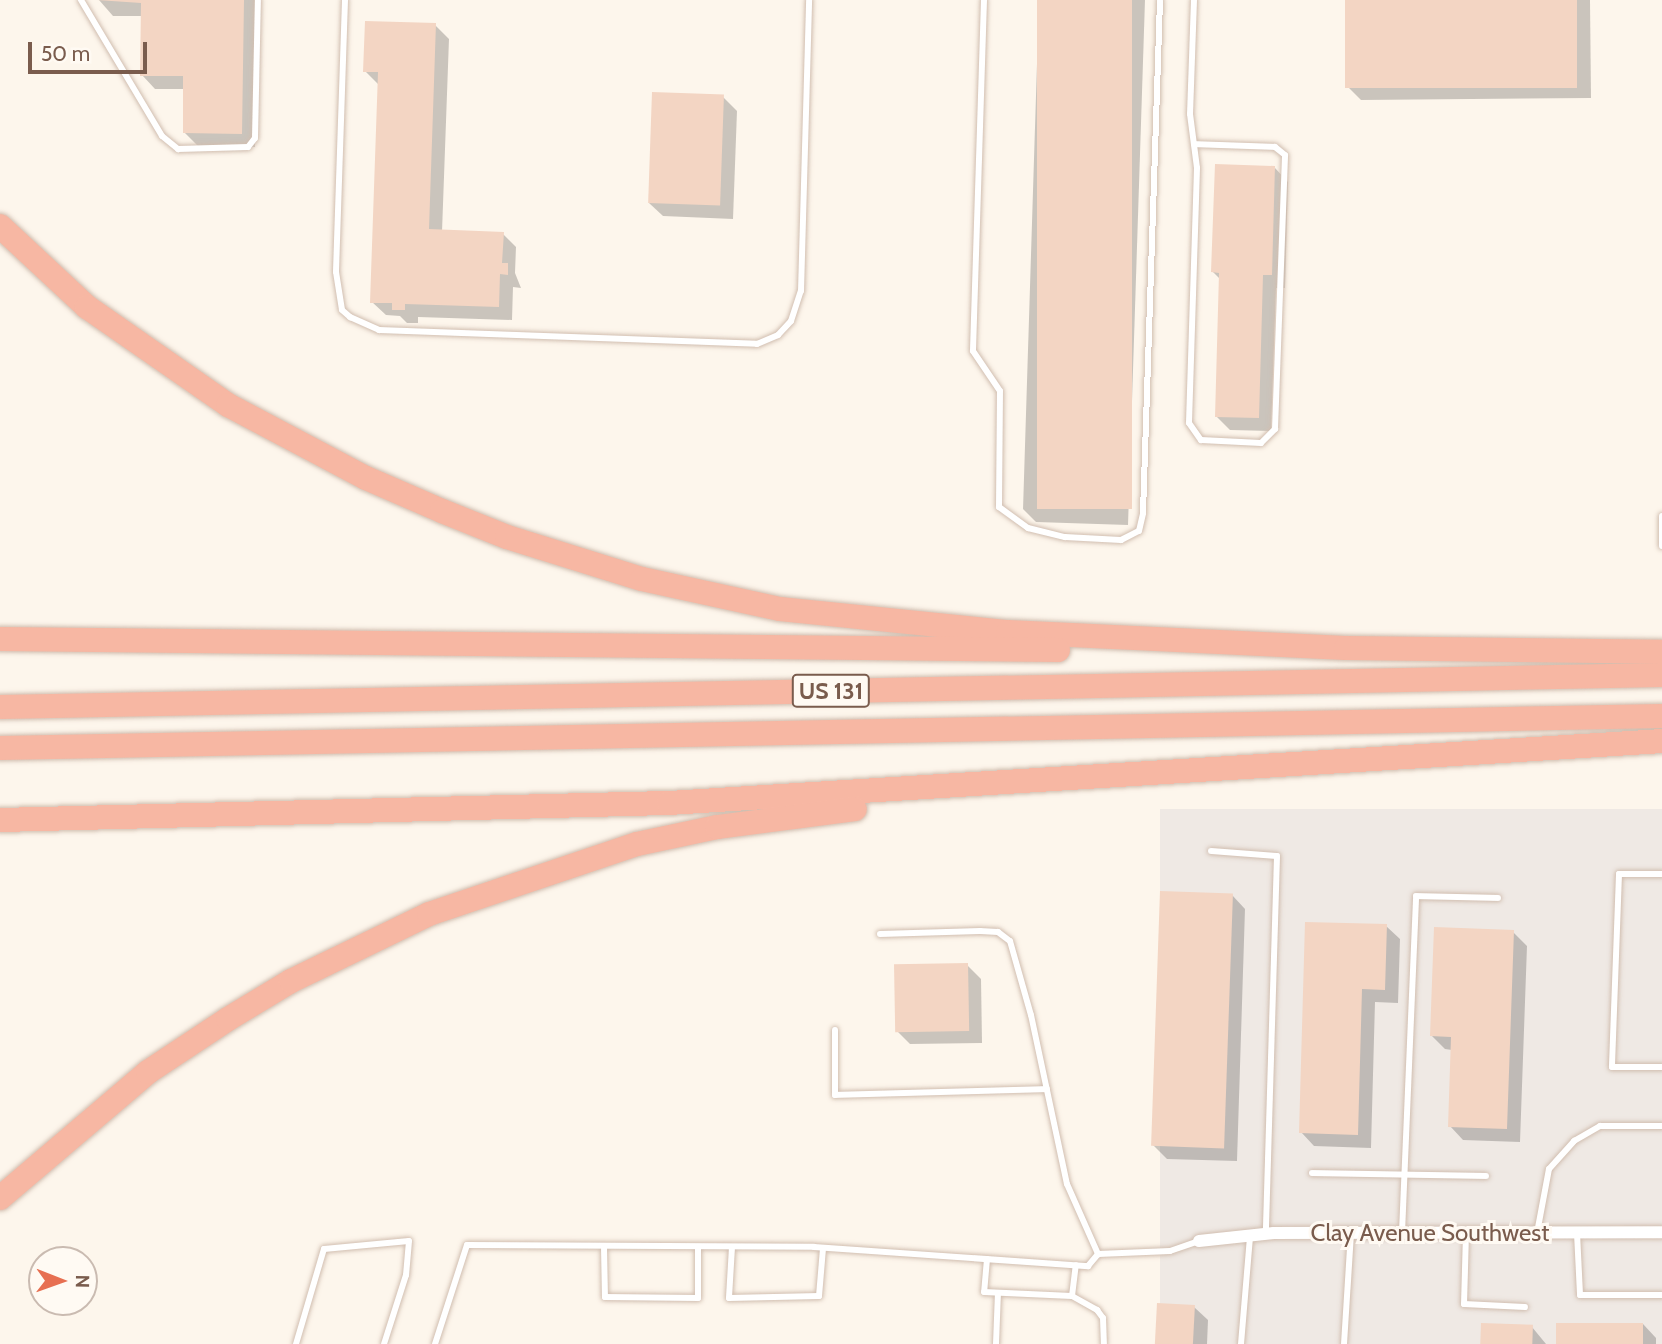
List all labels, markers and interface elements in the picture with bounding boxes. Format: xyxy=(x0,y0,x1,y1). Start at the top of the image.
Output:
scale bar xyxy=(32,28,150,72)
text: 50 m xyxy=(41,41,90,66)
road number: US 131 xyxy=(791,671,871,710)
street label: Clay Avenue Southwest xyxy=(1311,1219,1549,1247)
north arrow xyxy=(28,1246,98,1316)
text: N xyxy=(71,1274,94,1288)

